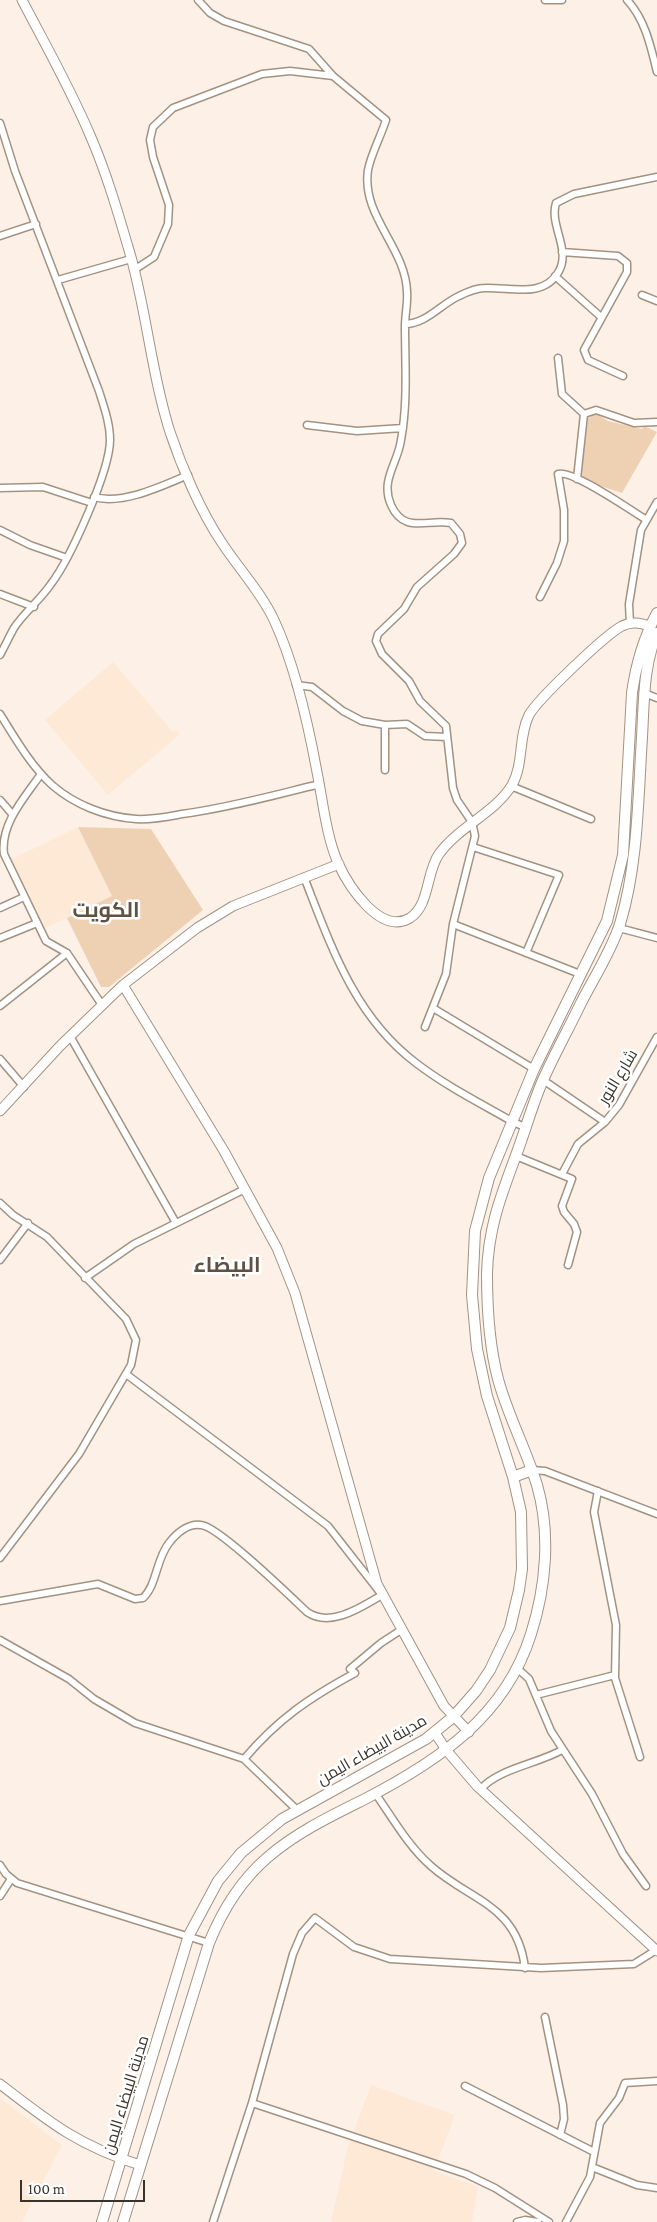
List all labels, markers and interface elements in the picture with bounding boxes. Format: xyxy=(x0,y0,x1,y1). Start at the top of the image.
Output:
district label: الكويت xyxy=(72,898,140,924)
street label: شارع النور xyxy=(594,1046,642,1108)
district label: البيضاء xyxy=(194,1253,260,1279)
street label: مدينة البيضاء اليمن xyxy=(314,1711,430,1789)
street label: مدينة البيضاء اليمن xyxy=(99,2033,153,2157)
scale bar xyxy=(22,2170,148,2202)
text: 100 m xyxy=(28,2181,65,2197)

